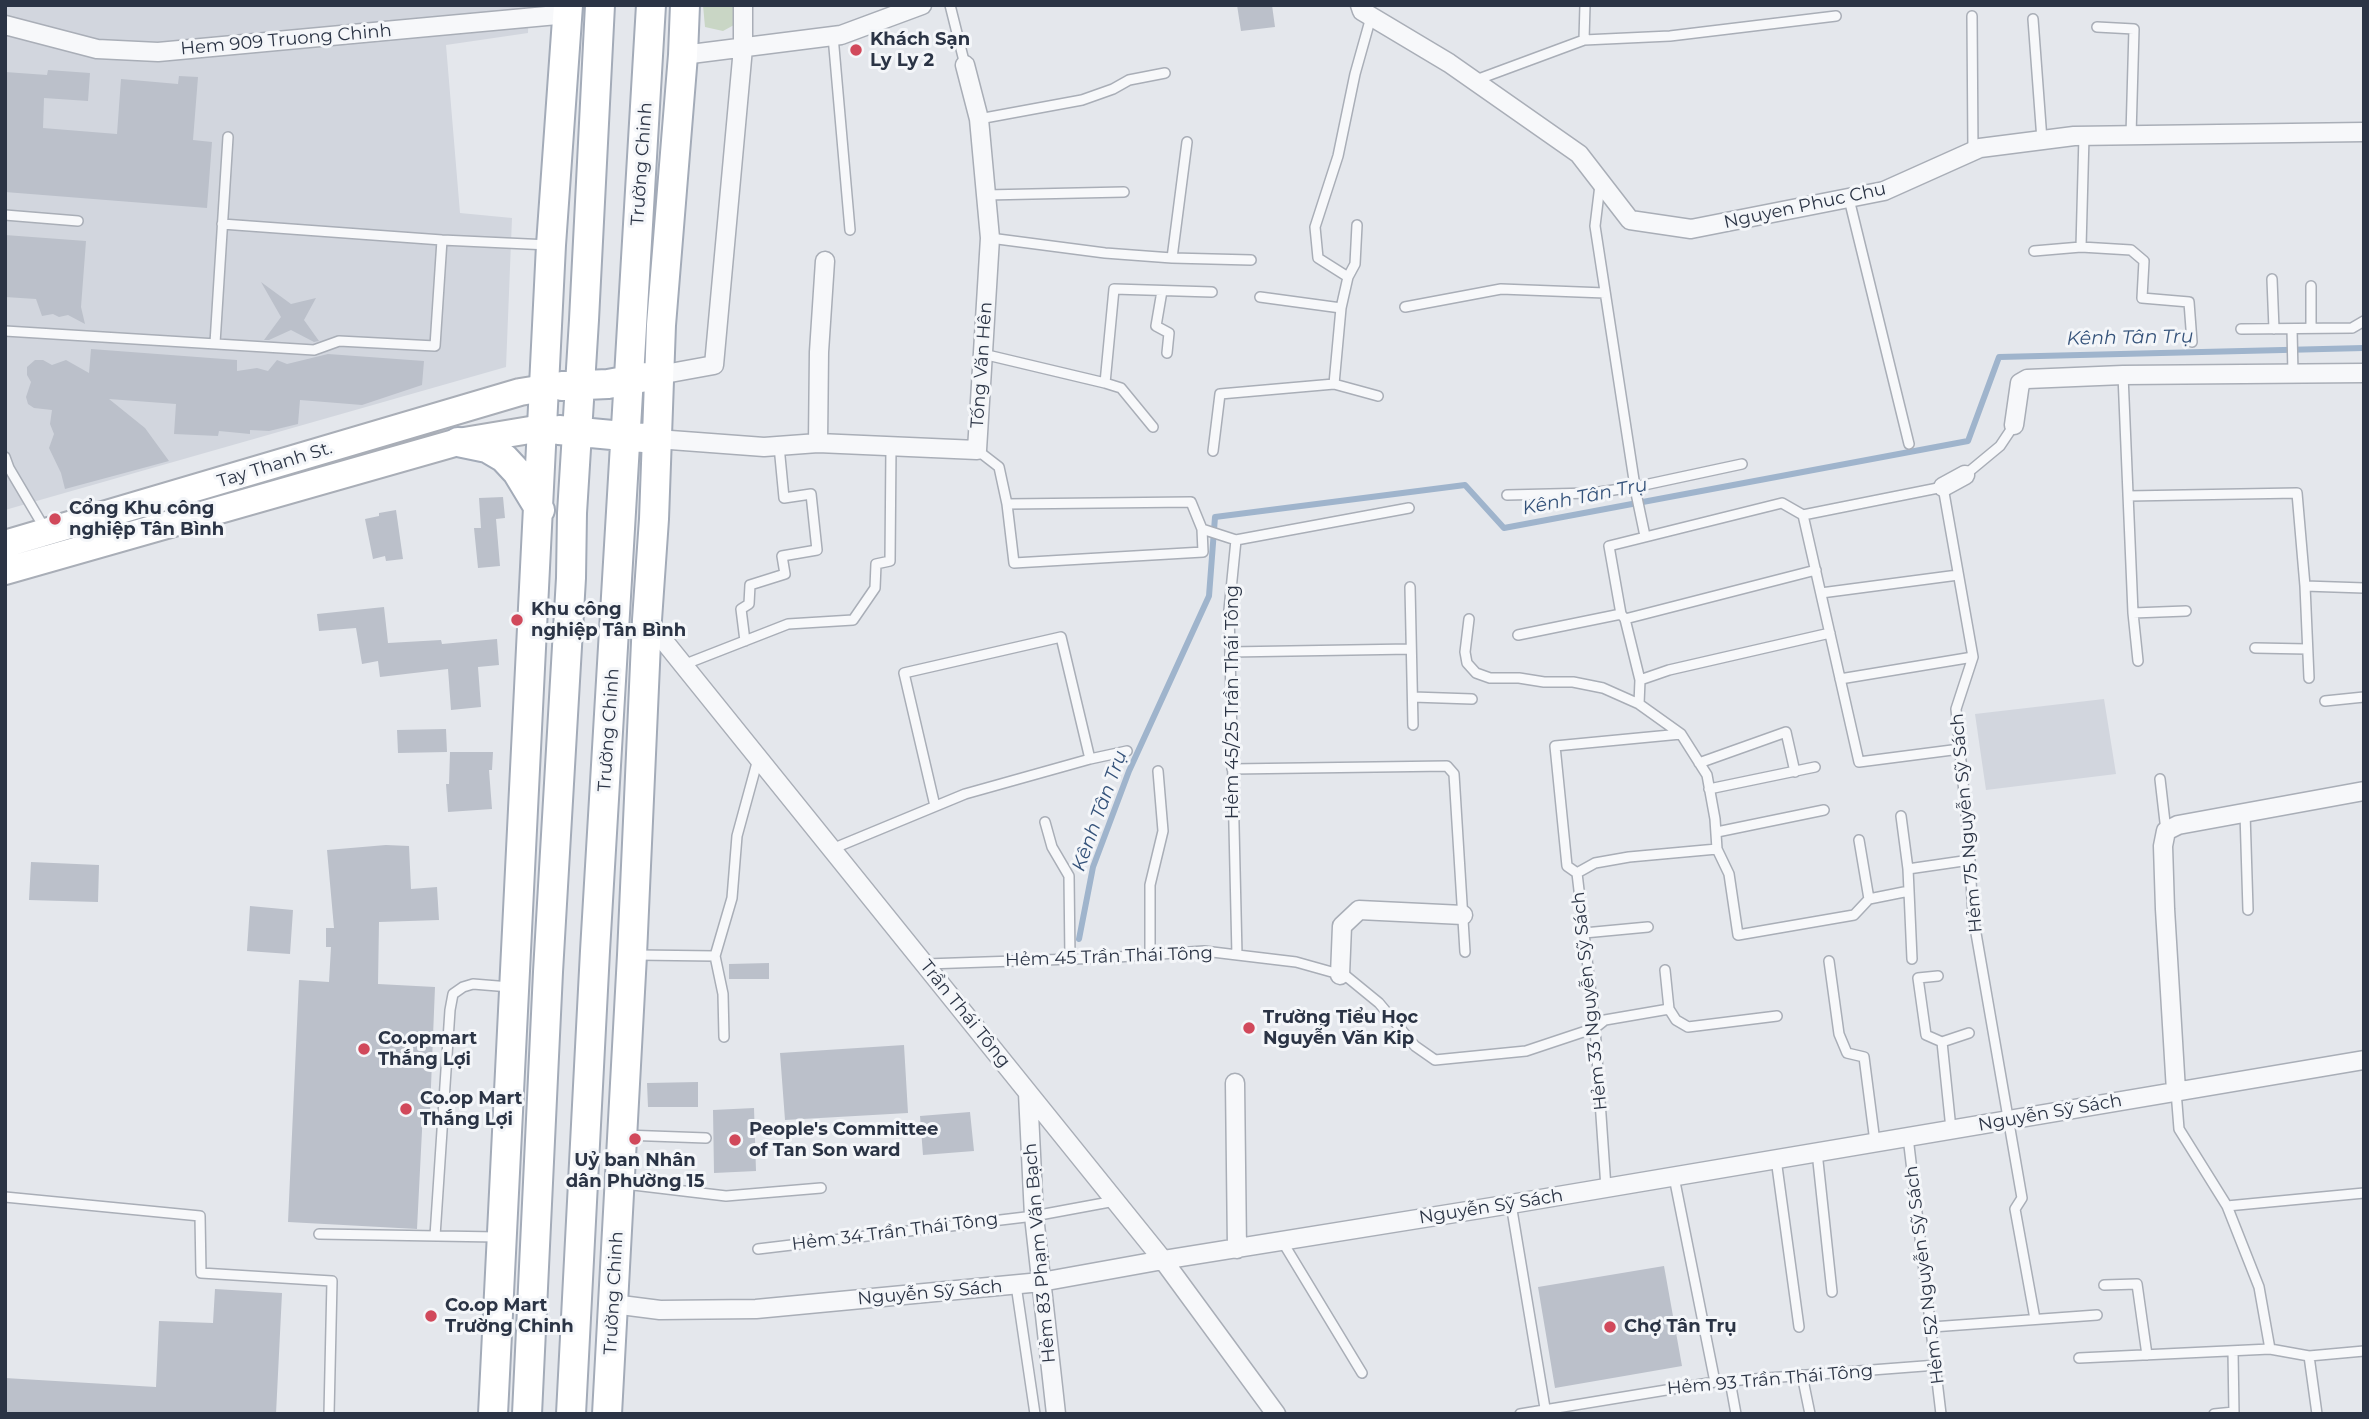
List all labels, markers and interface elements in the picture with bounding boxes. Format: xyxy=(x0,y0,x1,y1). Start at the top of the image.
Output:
street label: Hem 909 Truong Chinh xyxy=(180,20,392,60)
place label: Khách Sạn Ly Ly 2 xyxy=(870,29,970,72)
marker: Khách Sạn Ly Ly 2 xyxy=(848,42,864,58)
street label: Trường Chinh xyxy=(627,102,657,226)
street label: Nguyen Phuc Chu xyxy=(1722,178,1888,234)
street label: Tống Văn Hên xyxy=(967,301,997,429)
water label: Kênh Tân Trụ xyxy=(2066,325,2194,351)
street label: Tay Thanh St. xyxy=(215,437,335,493)
water label: Kênh Tân Trụ xyxy=(1521,474,1649,520)
place label: Cổng Khu công nghiệp Tân Bình xyxy=(69,498,224,540)
marker: Cổng Khu công nghiệp Tân Bình xyxy=(47,511,63,527)
street label: Hẻm 45/25 Trần Thái Tông xyxy=(1222,585,1244,819)
place label: Khu công nghiệp Tân Bình xyxy=(531,599,686,642)
marker: Khu công nghiệp Tân Bình xyxy=(509,612,525,628)
street label: Trường Chinh xyxy=(594,668,624,792)
street label: Hẻm 75 Nguyễn Sỹ Sách xyxy=(1947,712,1987,934)
water label: Kênh Tân Trụ xyxy=(1068,748,1132,874)
street label: Hẻm 33 Nguyễn Sỹ Sách xyxy=(1568,891,1612,1111)
street label: Hẻm 45 Trần Thái Tông xyxy=(1005,943,1213,971)
street label: Trần Thái Tông xyxy=(915,956,1015,1072)
place label: Trường Tiểu Học Nguyễn Văn Kip xyxy=(1263,1007,1418,1050)
marker: Trường Tiểu Học Nguyễn Văn Kip xyxy=(1241,1020,1257,1036)
place label: Co.opmart Thắng Lợi xyxy=(378,1028,477,1070)
marker: Co.opmart Thắng Lợi xyxy=(356,1041,372,1057)
place label: Co.op Mart Thắng Lợi xyxy=(420,1088,522,1130)
street label: Nguyễn Sỹ Sách xyxy=(1976,1090,2124,1136)
marker: Co.op Mart Thắng Lợi xyxy=(398,1101,414,1117)
place label: People's Committee of Tan Son ward xyxy=(749,1119,938,1162)
marker: Uỷ ban Nhân dân Phường 15 xyxy=(627,1131,643,1147)
marker: People's Committee of Tan Son ward xyxy=(727,1132,743,1148)
street label: Hẻm 83 Phạm Văn Bạch xyxy=(1020,1142,1060,1364)
place label: Uỷ ban Nhân dân Phường 15 xyxy=(566,1150,704,1192)
street label: Hẻm 52 Nguyễn Sỹ Sách xyxy=(1901,1165,1949,1385)
street label: Nguyễn Sỹ Sách xyxy=(1417,1185,1565,1229)
street label: Hẻm 34 Trần Thái Tông xyxy=(790,1209,1000,1255)
street label: Trường Chinh xyxy=(600,1231,628,1355)
street label: Nguyễn Sỹ Sách xyxy=(857,1276,1003,1310)
place label: Co.op Mart Trường Chinh xyxy=(445,1295,574,1338)
marker: Co.op Mart Trường Chinh xyxy=(423,1308,439,1324)
place label: Chợ Tân Trụ xyxy=(1624,1316,1737,1338)
marker: Chợ Tân Trụ xyxy=(1602,1319,1618,1335)
street label: Hẻm 93 Trần Thái Tông xyxy=(1666,1360,1874,1400)

